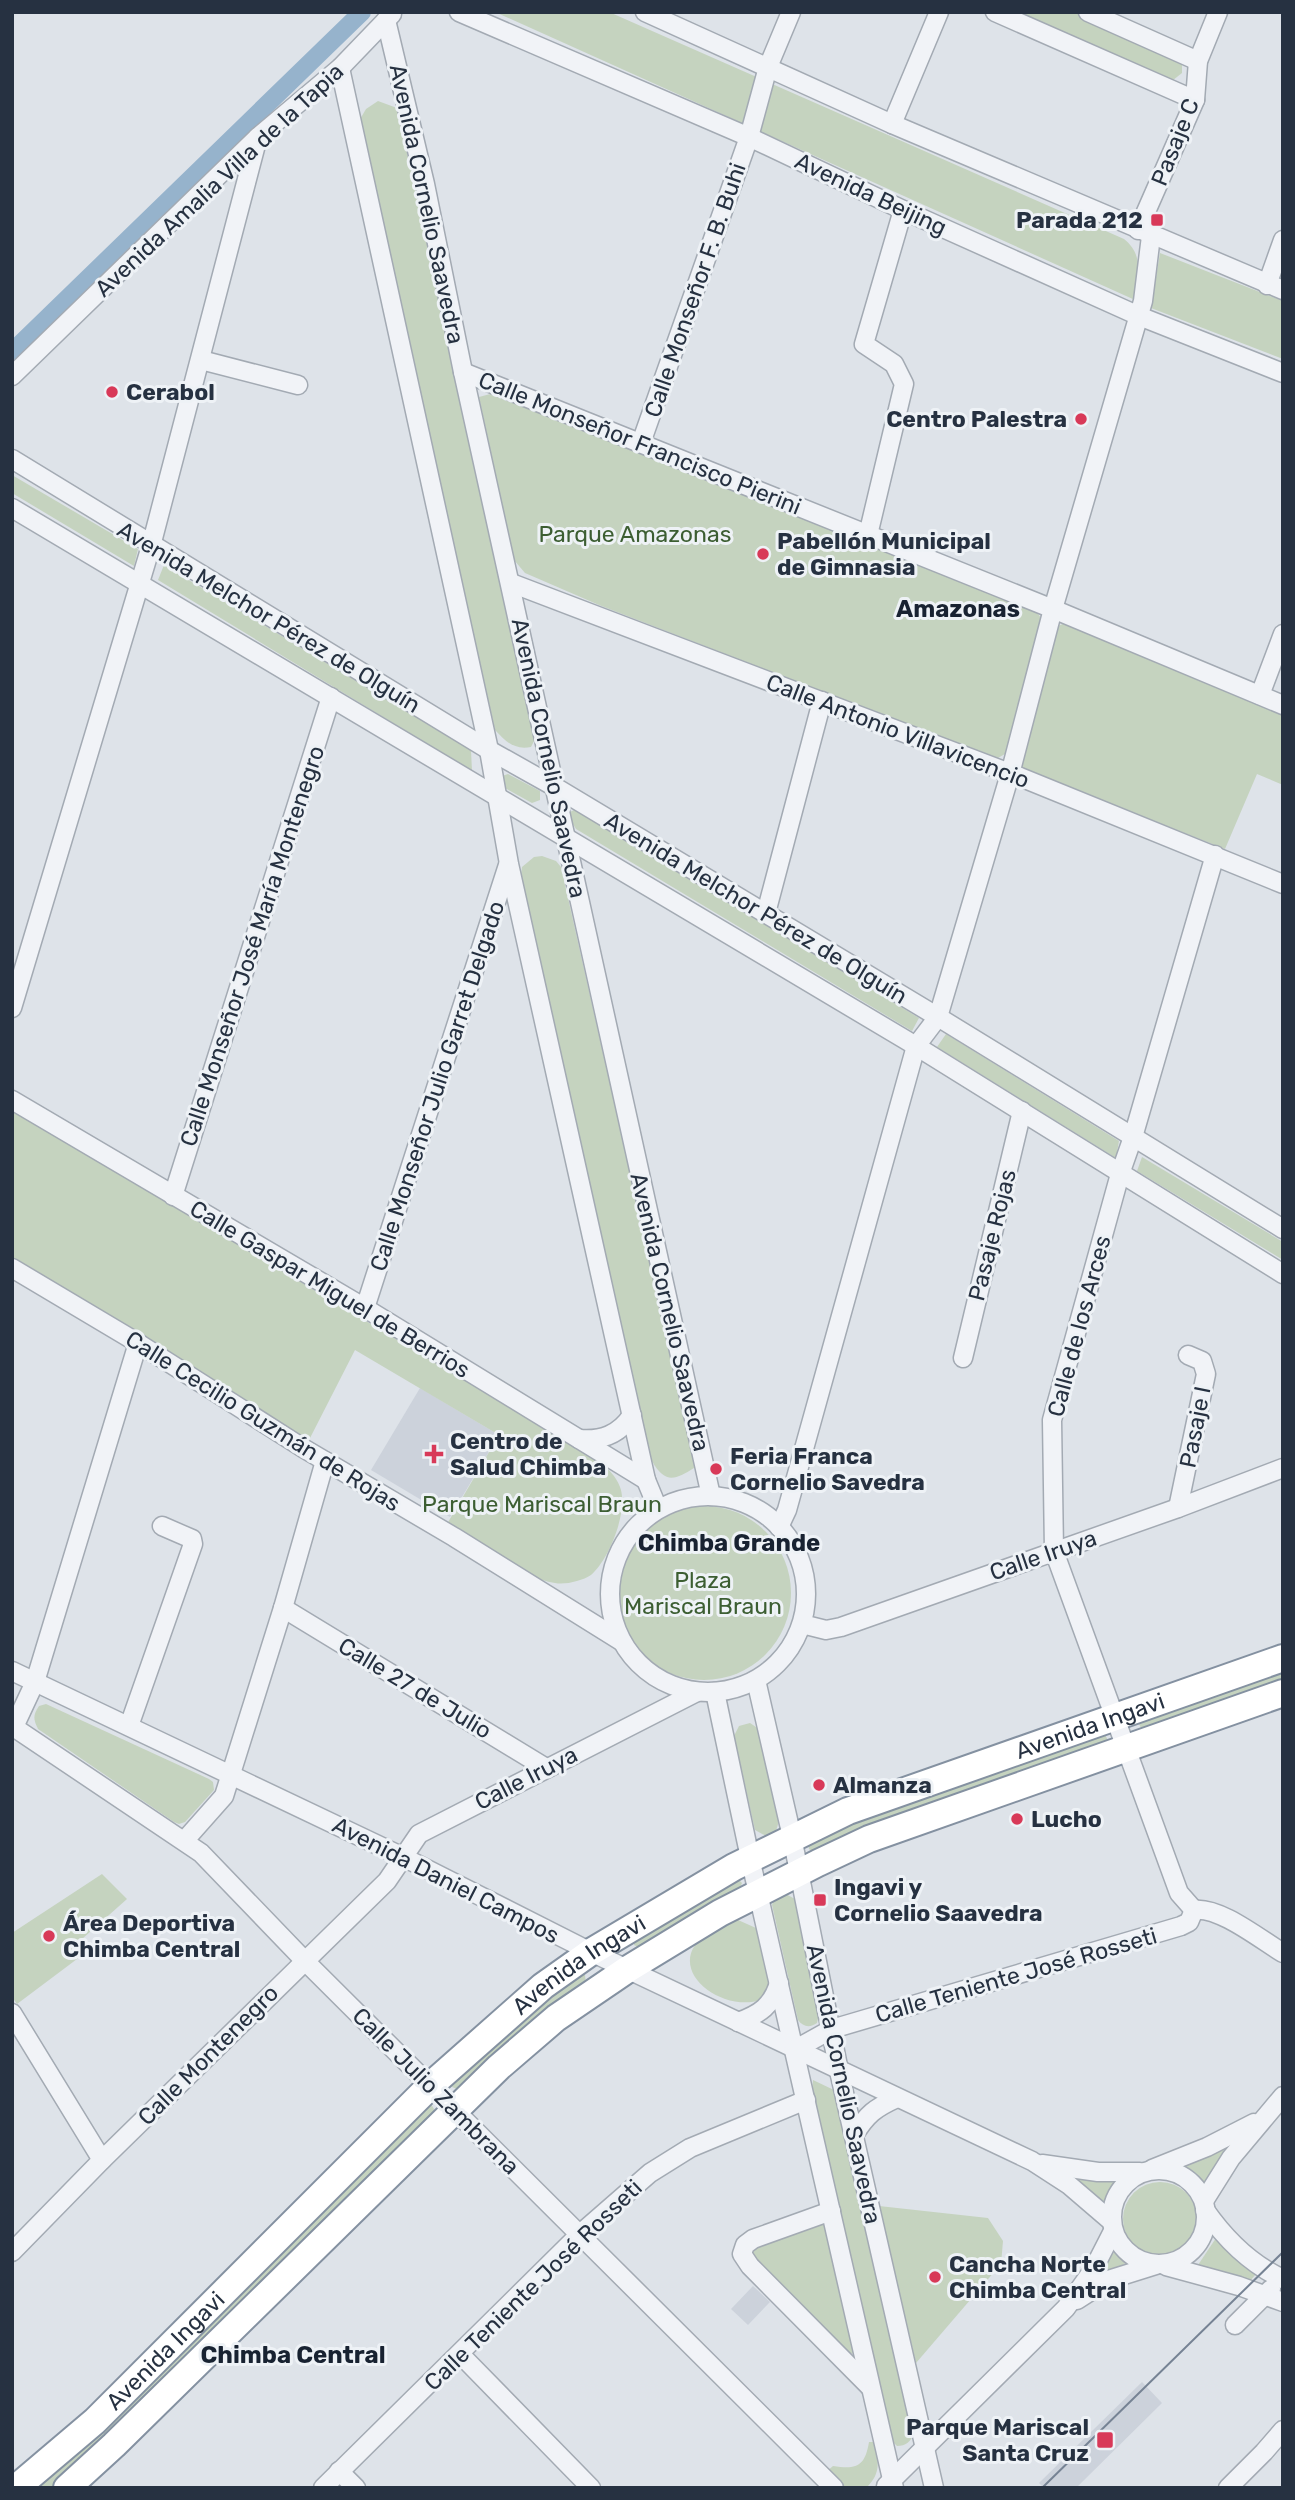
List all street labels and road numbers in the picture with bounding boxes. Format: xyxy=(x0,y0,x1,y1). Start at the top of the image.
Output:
street label: Avenida Amalia Villa de la Tapia xyxy=(89,57,349,303)
street label: Avenida Cornelio Saavedra xyxy=(384,62,470,346)
street label: Pasaje C xyxy=(1145,94,1205,190)
street label: Avenida Beijing xyxy=(791,147,951,241)
street label: Calle Monseñor F. B. Buhi xyxy=(638,159,752,421)
street label: Calle Monseñor Francisco Pierini xyxy=(475,365,805,521)
street label: Avenida Melchor Pérez de Olguín xyxy=(112,515,426,719)
street label: Avenida Cornelio Saavedra xyxy=(506,616,592,900)
street label: Calle Antonio Villavicencio xyxy=(762,668,1034,794)
street label: Calle Monseñor José María Montenegro xyxy=(174,742,330,1150)
street label: Avenida Melchor Pérez de Olguín xyxy=(599,806,913,1010)
street label: Calle Monseñor Julio Garret Delgado xyxy=(364,897,510,1275)
street label: Pasaje Rojas xyxy=(962,1166,1022,1304)
street label: Avenida Cornelio Saavedra xyxy=(624,1170,716,1454)
street label: Calle Gaspar Miguel de Berrios xyxy=(185,1194,475,1384)
street label: Calle de los Arces xyxy=(1041,1232,1117,1420)
street label: Calle Cecilio Guzmán de Rojas xyxy=(120,1325,406,1517)
street label: Pasaje I xyxy=(1173,1384,1217,1470)
street label: Calle Iruya xyxy=(986,1524,1100,1586)
street label: Calle 27 de Julio xyxy=(333,1631,497,1745)
street label: Avenida Ingavi xyxy=(1012,1687,1168,1765)
street label: Calle Iruya xyxy=(470,1740,582,1816)
street label: Avenida Daniel Campos xyxy=(328,1811,564,1949)
street label: Avenida Ingavi xyxy=(506,1909,651,2021)
street label: Calle Teniente José Rosseti xyxy=(872,1921,1160,2029)
street label: Avenida Cornelio Saavedra xyxy=(801,1942,887,2226)
street label: Calle Montenegro xyxy=(132,1979,284,2131)
street label: Calle Julio Zambrana xyxy=(347,2002,525,2180)
street label: Calle Teniente José Rosseti xyxy=(418,2174,648,2396)
street label: Avenida Ingavi xyxy=(100,2286,230,2416)

